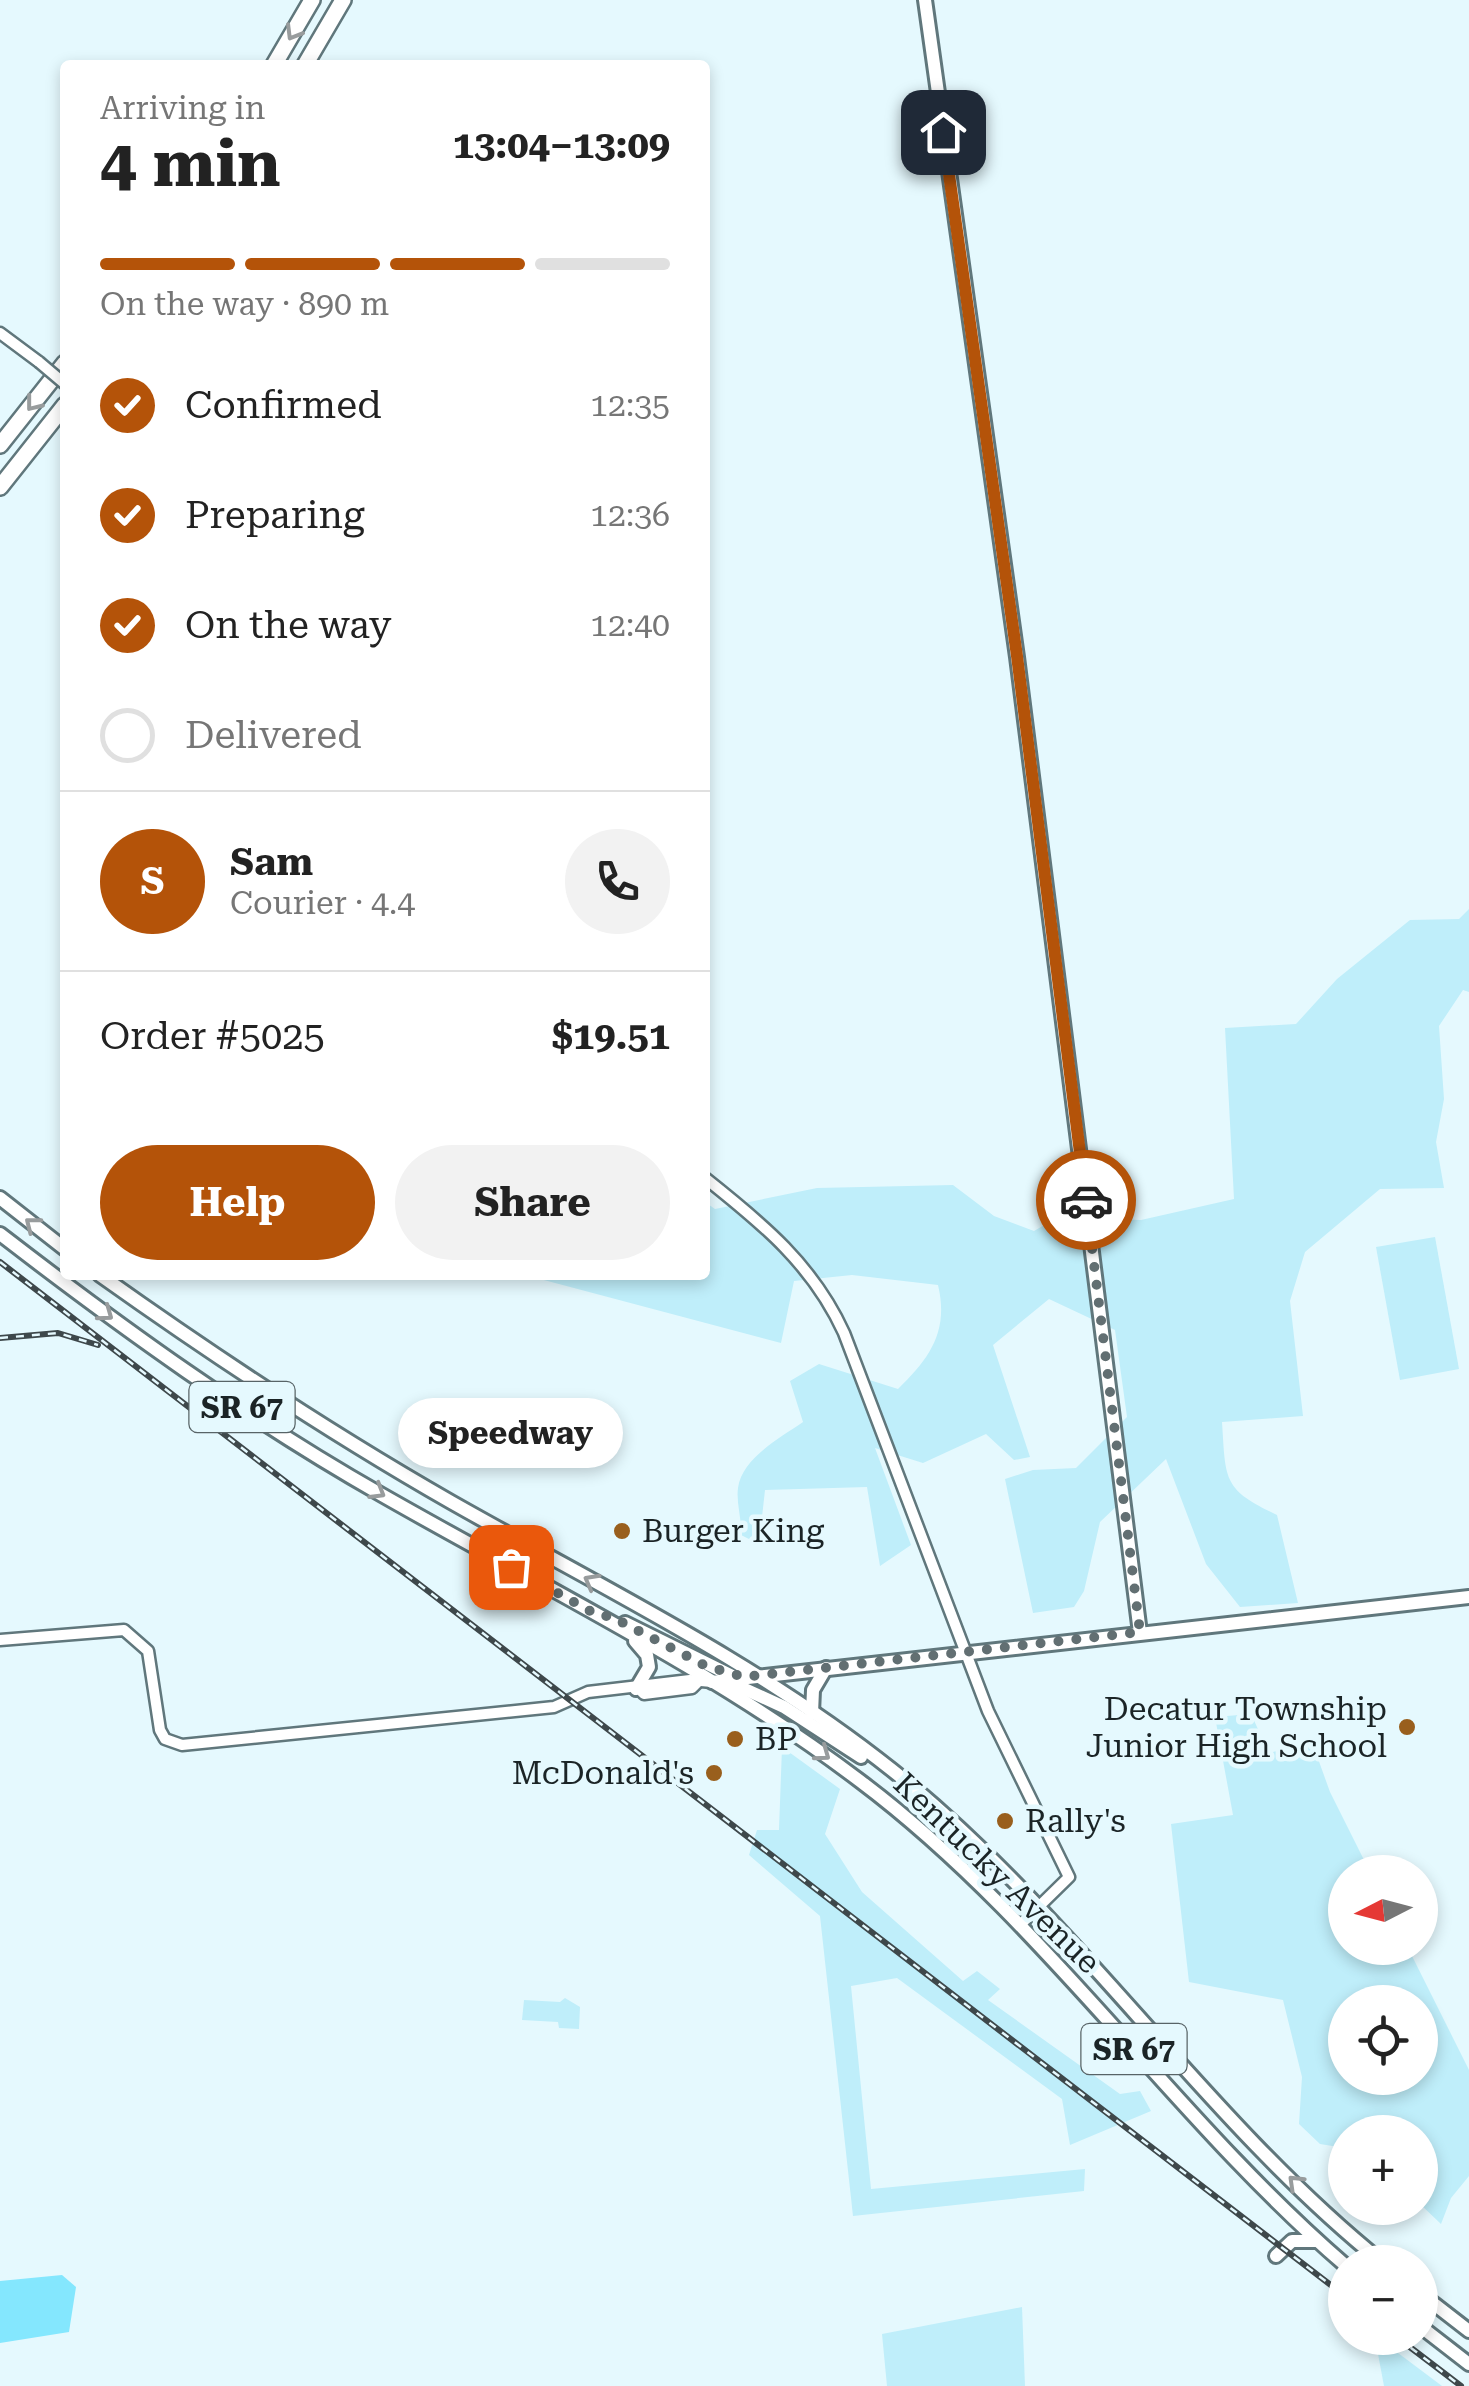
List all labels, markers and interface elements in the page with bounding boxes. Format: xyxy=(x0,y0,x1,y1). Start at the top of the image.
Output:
one-way arrow xyxy=(286,22,305,40)
text: Arriving in xyxy=(100,89,265,127)
pin xyxy=(901,90,986,175)
icon: home xyxy=(916,105,971,160)
text: 13:04–13:09 xyxy=(453,123,670,167)
text: 4 min xyxy=(100,126,281,202)
text: On the way · 890 m xyxy=(100,285,389,323)
icon: check xyxy=(100,378,155,433)
text: Confirmed xyxy=(185,383,382,427)
text: 12:35 xyxy=(590,386,670,424)
one-way arrow xyxy=(27,393,44,411)
icon: check xyxy=(100,488,155,543)
text: Preparing xyxy=(185,493,365,537)
text: 12:36 xyxy=(590,496,670,534)
icon: check xyxy=(100,598,155,653)
text: On the way xyxy=(185,603,391,647)
text: 12:40 xyxy=(590,606,670,644)
text: Delivered xyxy=(185,713,362,757)
button: phone xyxy=(565,829,670,934)
text: Sam xyxy=(230,840,313,884)
text: S xyxy=(141,859,164,903)
text: Courier · 4.4 xyxy=(230,884,415,922)
text: Order #5025 xyxy=(100,1014,325,1058)
text: $19.51 xyxy=(552,1014,670,1058)
button: Help xyxy=(100,1145,375,1260)
button: Share xyxy=(395,1145,670,1260)
courier xyxy=(1036,1150,1136,1250)
icon: car xyxy=(1059,1173,1114,1228)
one-way arrow xyxy=(26,1218,44,1235)
one-way arrow xyxy=(95,1302,113,1319)
road number: SR 67 xyxy=(190,1382,294,1432)
callout: Speedway xyxy=(398,1397,624,1467)
text: Speedway xyxy=(428,1414,593,1452)
one-way arrow xyxy=(367,1480,385,1499)
place label: Burger King xyxy=(642,1512,825,1550)
marker: Burger King xyxy=(611,1520,633,1542)
pin xyxy=(469,1525,554,1610)
icon: bag xyxy=(484,1540,539,1595)
one-way arrow xyxy=(584,1574,602,1593)
place label: Decatur Township Junior High School xyxy=(1086,1690,1387,1765)
marker: Decatur Township Junior High School xyxy=(1396,1716,1418,1738)
place label: BP xyxy=(755,1720,797,1758)
marker: BP xyxy=(724,1728,746,1750)
one-way arrow xyxy=(812,1741,831,1760)
place label: McDonald's xyxy=(512,1754,694,1792)
marker: McDonald's xyxy=(703,1762,725,1784)
street label: Kentucky Avenue xyxy=(886,1765,1108,1981)
place label: Rally's xyxy=(1025,1802,1126,1840)
marker: Rally's xyxy=(994,1810,1016,1832)
north arrow xyxy=(1328,1855,1438,1965)
map controls xyxy=(1328,1855,1438,2355)
button: locate xyxy=(1328,1985,1438,2095)
road number: SR 67 xyxy=(1082,2024,1186,2074)
button: + xyxy=(1328,2115,1438,2225)
one-way arrow xyxy=(1288,2176,1306,2194)
button: − xyxy=(1328,2245,1438,2355)

